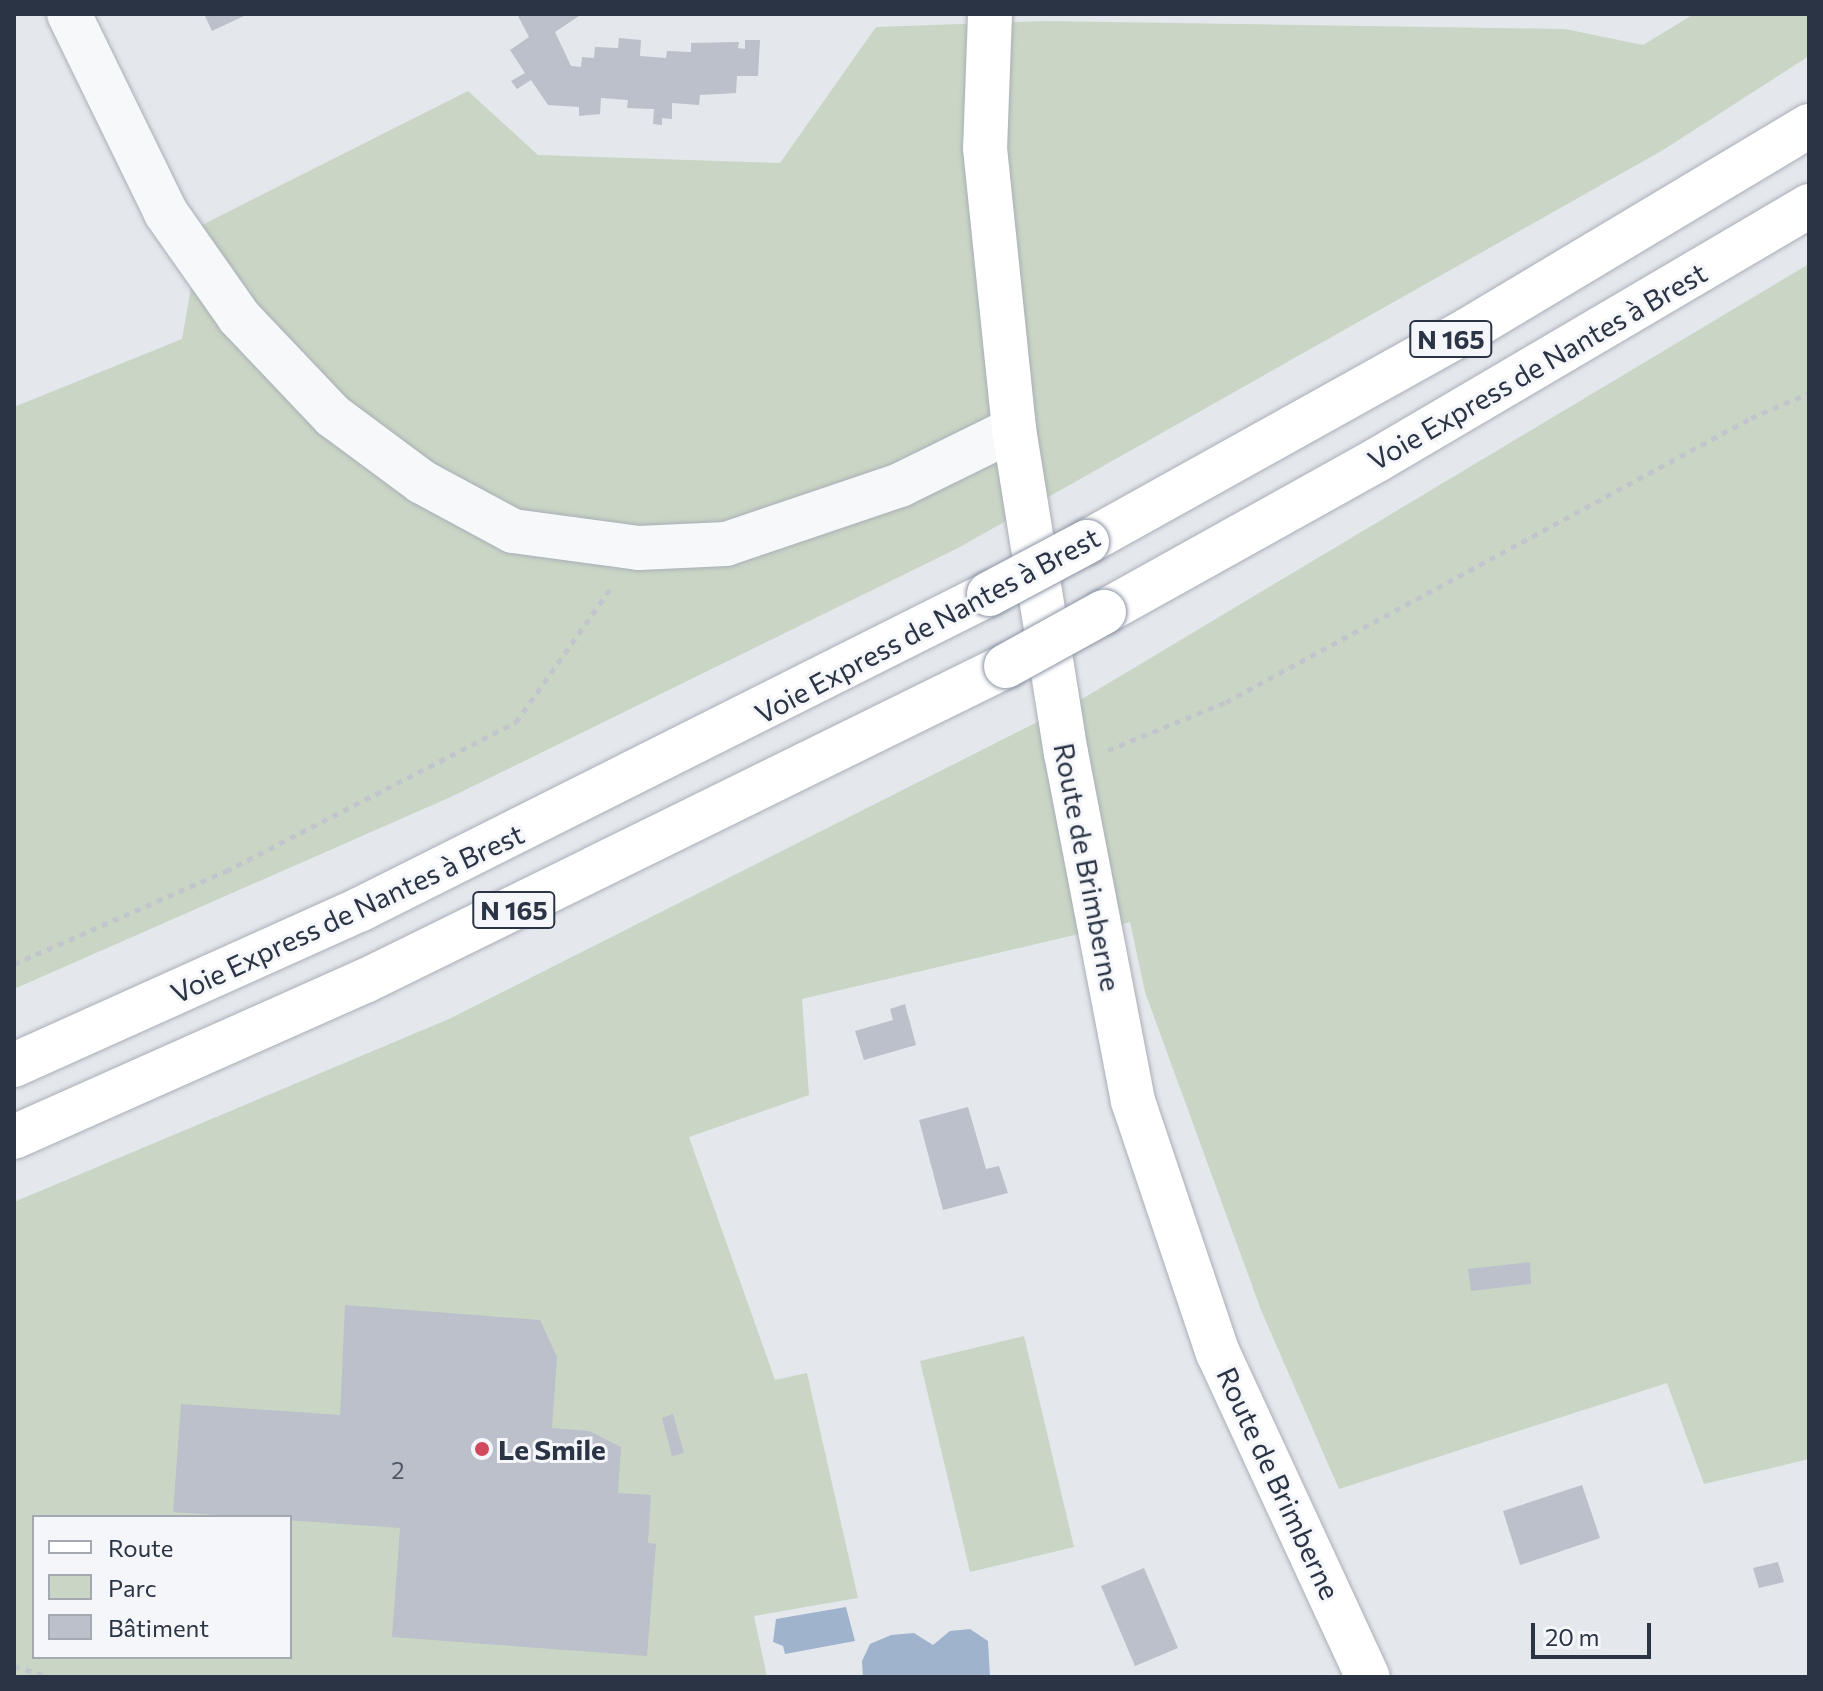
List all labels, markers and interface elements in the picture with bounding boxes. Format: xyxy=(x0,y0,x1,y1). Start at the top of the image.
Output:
street label: Voie Express de Nantes à Brest xyxy=(1362,255,1712,477)
road number: N 165 xyxy=(1409,317,1493,361)
street label: Voie Express de Nantes à Brest xyxy=(749,520,1105,730)
street label: Route de Brimberne xyxy=(1047,740,1129,994)
street label: Voie Express de Nantes à Brest xyxy=(165,816,529,1010)
road number: N 165 xyxy=(472,888,556,932)
street label: Route de Brimberne xyxy=(1210,1362,1348,1604)
place label: Le Smile xyxy=(498,1432,606,1466)
marker: Le Smile xyxy=(473,1440,491,1458)
house number: 2 xyxy=(391,1456,405,1484)
legend xyxy=(32,1515,292,1659)
text: Route xyxy=(108,1533,173,1562)
text: Parc xyxy=(108,1573,157,1602)
scale bar xyxy=(1535,1607,1655,1657)
text: Bâtiment xyxy=(108,1613,209,1642)
text: 20 m xyxy=(1545,1622,1599,1651)

